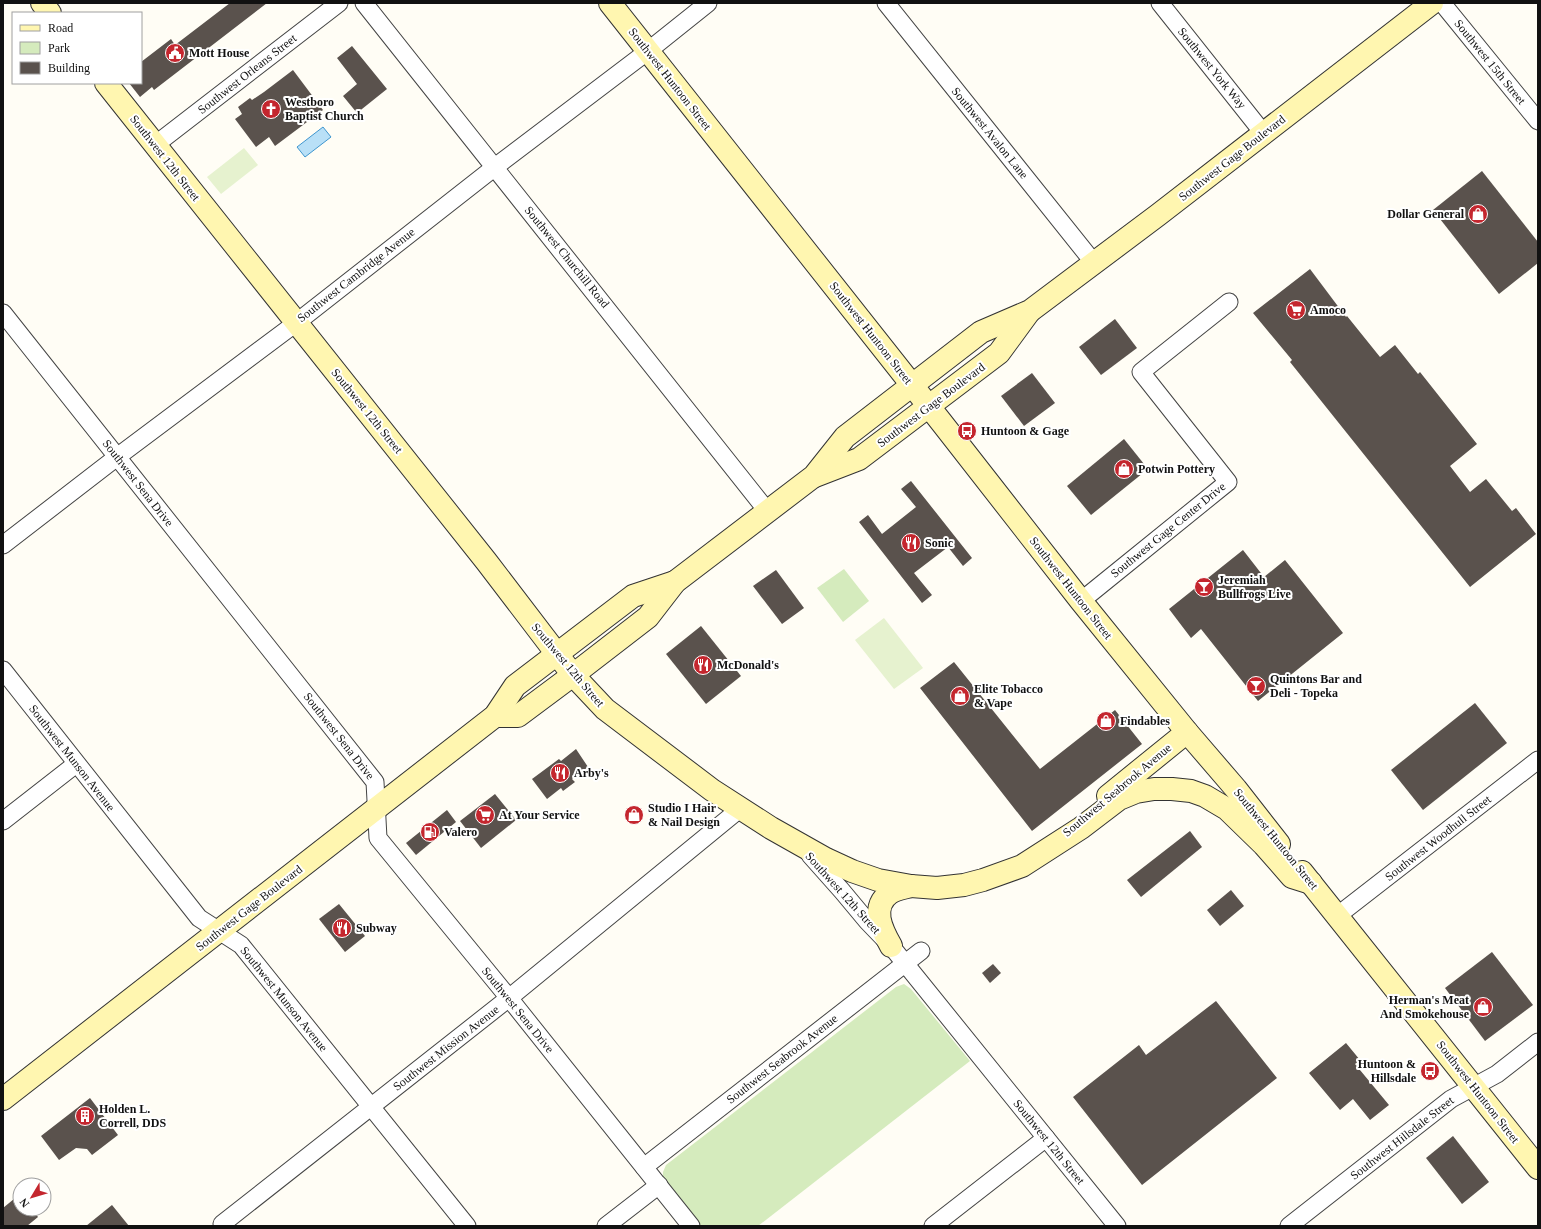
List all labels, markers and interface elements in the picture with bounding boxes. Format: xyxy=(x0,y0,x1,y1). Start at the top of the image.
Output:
legend xyxy=(12,12,142,84)
street label: Southwest 15th Street xyxy=(1451,17,1529,108)
text: Road xyxy=(48,21,73,35)
street label: Southwest Huntoon Street xyxy=(626,25,715,133)
street label: Southwest York Way xyxy=(1175,25,1249,111)
street label: Southwest Orleans Street xyxy=(195,31,300,117)
text: Park xyxy=(48,41,70,55)
public building icon: Mott House xyxy=(164,42,186,64)
place label: Mott House xyxy=(189,46,250,60)
text: Building xyxy=(48,61,90,75)
street label: Southwest Avalon Lane xyxy=(949,84,1031,182)
place label: Westboro Baptist Church xyxy=(285,95,364,123)
church icon: Westboro Baptist Church xyxy=(260,98,282,120)
street label: Southwest 12th Street xyxy=(127,112,203,204)
street label: Southwest Gage Boulevard xyxy=(1176,112,1288,204)
street label: Southwest Churchill Road xyxy=(522,203,612,311)
shop icon: Dollar General xyxy=(1467,203,1489,225)
place label: Dollar General xyxy=(1387,207,1465,221)
street label: Southwest Cambridge Avenue xyxy=(295,225,417,325)
street label: Southwest Huntoon Street xyxy=(827,279,916,387)
supermarket icon: Amoco xyxy=(1285,299,1307,321)
place label: Amoco xyxy=(1310,303,1346,317)
street label: Southwest Gage Boulevard xyxy=(874,360,988,450)
street label: Southwest 12th Street xyxy=(328,366,406,457)
bus stop icon: Huntoon & Gage xyxy=(956,420,978,442)
place label: Huntoon & Gage xyxy=(981,424,1070,438)
street label: Southwest Sena Drive xyxy=(100,437,176,529)
shop icon: Potwin Pottery xyxy=(1113,458,1135,480)
place label: Potwin Pottery xyxy=(1138,462,1215,476)
street label: Southwest Gage Center Drive xyxy=(1108,479,1228,581)
restaurant icon: Sonic xyxy=(900,532,922,554)
street label: Southwest Huntoon Street xyxy=(1027,534,1116,642)
place label: Sonic xyxy=(925,536,954,550)
place label: Jeremiah Bullfrogs Live xyxy=(1218,573,1291,601)
bar icon: Jeremiah Bullfrogs Live xyxy=(1193,576,1215,598)
street label: Southwest 12th Street xyxy=(529,620,608,710)
restaurant icon: McDonald's xyxy=(692,654,714,676)
place label: McDonald's xyxy=(717,658,779,672)
place label: Quintons Bar and Deli - Topeka xyxy=(1270,672,1362,700)
bar icon: Quintons Bar and Deli - Topeka xyxy=(1245,675,1267,697)
place label: Elite Tobacco & Vape xyxy=(974,682,1043,710)
shop icon: Elite Tobacco & Vape xyxy=(949,685,971,707)
street label: Southwest Sena Drive xyxy=(301,690,377,782)
street label: Southwest Munson Avenue xyxy=(26,702,118,814)
shop icon: Findables xyxy=(1095,710,1117,732)
place label: Findables xyxy=(1120,714,1170,728)
street label: Southwest Seabrook Avenue xyxy=(1060,741,1174,839)
restaurant icon: Arby's xyxy=(549,762,571,784)
place label: Arby's xyxy=(574,766,609,780)
street label: Southwest Huntoon Street xyxy=(1231,786,1322,893)
street label: Southwest Woodhull Street xyxy=(1382,792,1494,884)
place label: Studio I Hair & Nail Design xyxy=(648,801,720,829)
supermarket icon: At Your Service xyxy=(474,804,496,826)
shop icon: Studio I Hair & Nail Design xyxy=(623,804,645,826)
place label: At Your Service xyxy=(499,808,580,822)
fuel station icon: Valero xyxy=(419,821,441,843)
place label: Valero xyxy=(444,825,477,839)
street label: Southwest 12th Street xyxy=(803,849,884,937)
street label: Southwest Gage Boulevard xyxy=(193,862,305,954)
restaurant icon: Subway xyxy=(331,917,353,939)
place label: Subway xyxy=(356,921,397,935)
street label: Southwest Munson Avenue xyxy=(237,944,331,1054)
street label: Southwest Sena Drive xyxy=(479,964,557,1056)
place label: Herman's Meat And Smokehouse xyxy=(1380,993,1470,1021)
shop icon: Herman's Meat And Smokehouse xyxy=(1472,996,1494,1018)
street label: Southwest Mission Avenue xyxy=(390,1002,502,1094)
street label: Southwest Seabrook Avenue xyxy=(724,1011,840,1107)
street label: Southwest Huntoon Street xyxy=(1434,1038,1523,1146)
place label: Huntoon & Hillsdale xyxy=(1358,1057,1417,1085)
bus stop icon: Huntoon & Hillsdale xyxy=(1419,1060,1441,1082)
street label: Southwest Hillsdale Street xyxy=(1348,1093,1457,1183)
street label: Southwest 12th Street xyxy=(1010,1097,1088,1188)
place label: Holden L. Correll, DDS xyxy=(99,1102,166,1130)
building icon: Holden L. Correll, DDS xyxy=(74,1105,96,1127)
north arrow xyxy=(12,1177,52,1217)
text: N xyxy=(17,1196,31,1210)

